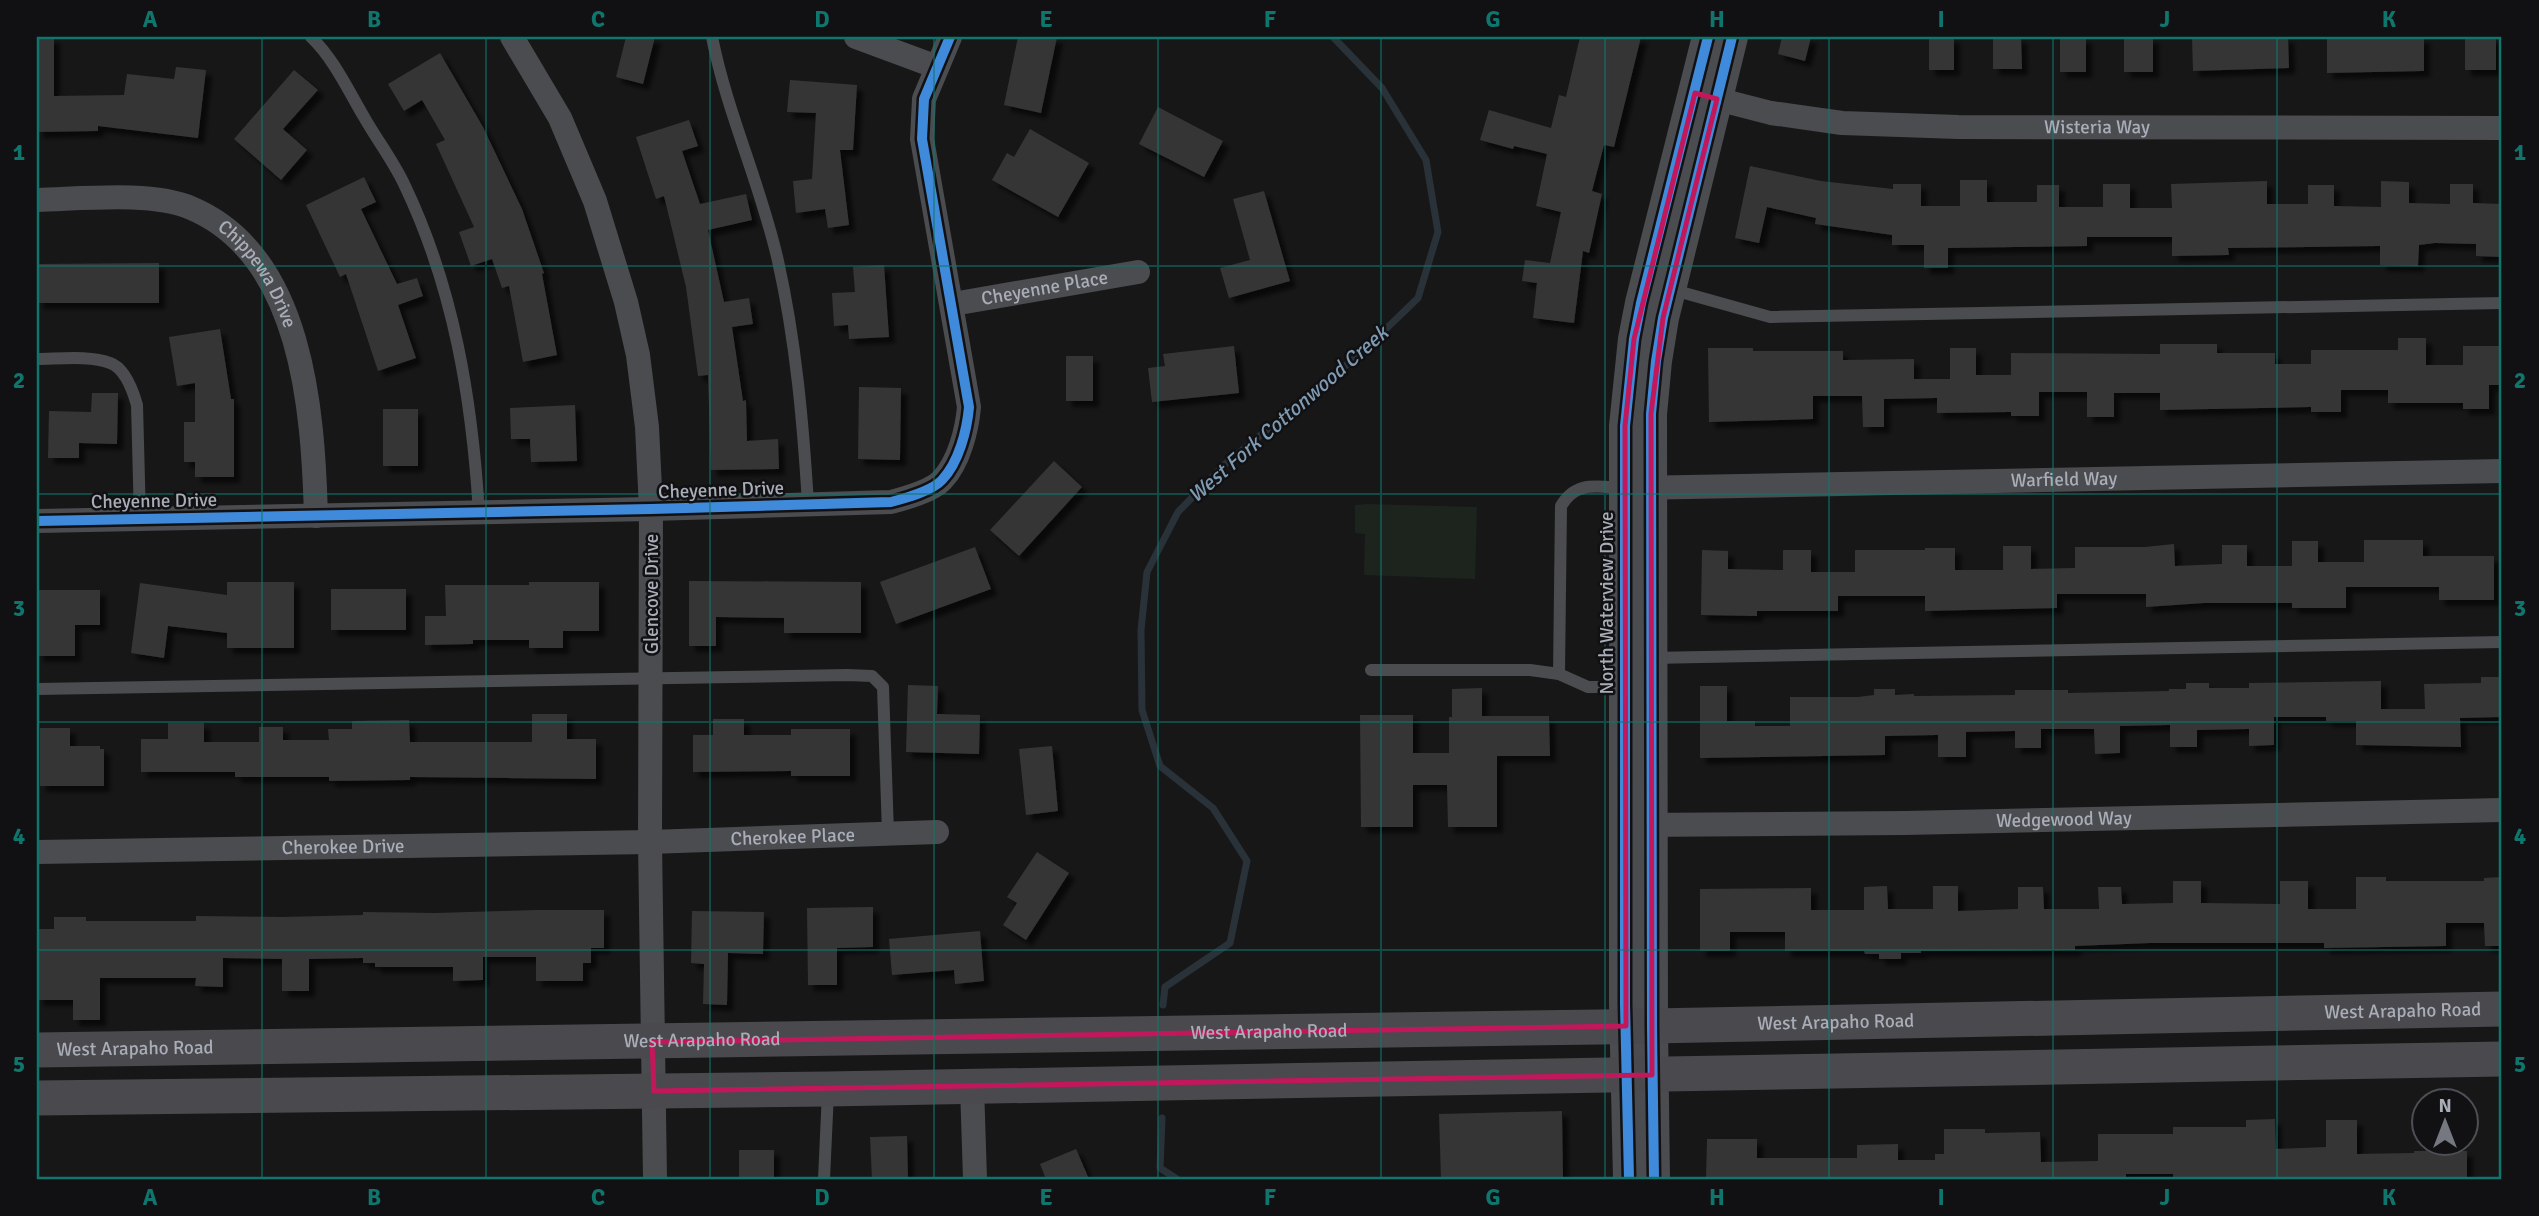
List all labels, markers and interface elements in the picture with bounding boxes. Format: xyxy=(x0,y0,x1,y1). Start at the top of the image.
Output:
text: A xyxy=(143,5,158,34)
text: B xyxy=(367,5,381,34)
text: C xyxy=(591,5,605,34)
text: D xyxy=(814,5,830,34)
text: E xyxy=(1039,5,1053,34)
text: F xyxy=(1264,5,1276,34)
text: G xyxy=(1485,5,1501,34)
text: H xyxy=(1709,5,1725,34)
text: I xyxy=(1937,5,1945,34)
text: J xyxy=(2160,5,2170,34)
text: K xyxy=(2382,5,2397,34)
street label: Wisteria Way xyxy=(2044,115,2150,139)
text: 1 xyxy=(13,138,25,167)
text: 1 xyxy=(2514,138,2526,167)
street label: Chippewa Drive xyxy=(213,215,302,331)
street label: Cheyenne Place xyxy=(979,265,1110,311)
water label: West Fork Cottonwood Creek xyxy=(1183,318,1395,508)
text: 2 xyxy=(13,366,25,395)
text: 2 xyxy=(2514,366,2526,395)
street label: Warfield Way xyxy=(2010,467,2118,493)
street label: Cheyenne Drive xyxy=(658,476,784,504)
street label: Cheyenne Drive xyxy=(91,488,217,514)
street label: North Waterview Drive xyxy=(1595,511,1619,695)
street label: Glencove Drive xyxy=(640,534,664,654)
text: 3 xyxy=(13,594,25,623)
text: 3 xyxy=(2514,594,2526,623)
street label: Wedgewood Way xyxy=(1996,806,2132,833)
text: 4 xyxy=(13,822,25,851)
text: 4 xyxy=(2514,822,2526,851)
street label: Cherokee Place xyxy=(730,823,856,851)
street label: Cherokee Drive xyxy=(281,834,405,860)
street label: West Arapaho Road xyxy=(2324,997,2481,1025)
street label: West Arapaho Road xyxy=(1757,1009,1915,1036)
street label: West Arapaho Road xyxy=(1190,1019,1348,1045)
street label: West Arapaho Road xyxy=(623,1027,781,1053)
street label: West Arapaho Road xyxy=(56,1035,214,1062)
text: 5 xyxy=(13,1050,25,1079)
text: 5 xyxy=(2514,1050,2526,1079)
north arrow xyxy=(2410,1086,2480,1156)
text: N xyxy=(2438,1094,2452,1118)
text: A xyxy=(143,1183,158,1212)
text: B xyxy=(367,1183,381,1212)
text: C xyxy=(591,1183,605,1212)
text: D xyxy=(814,1183,830,1212)
text: E xyxy=(1039,1183,1053,1212)
text: F xyxy=(1264,1183,1276,1212)
text: G xyxy=(1485,1183,1501,1212)
text: H xyxy=(1709,1183,1725,1212)
text: I xyxy=(1937,1183,1945,1212)
text: J xyxy=(2160,1183,2170,1212)
text: K xyxy=(2382,1183,2397,1212)

